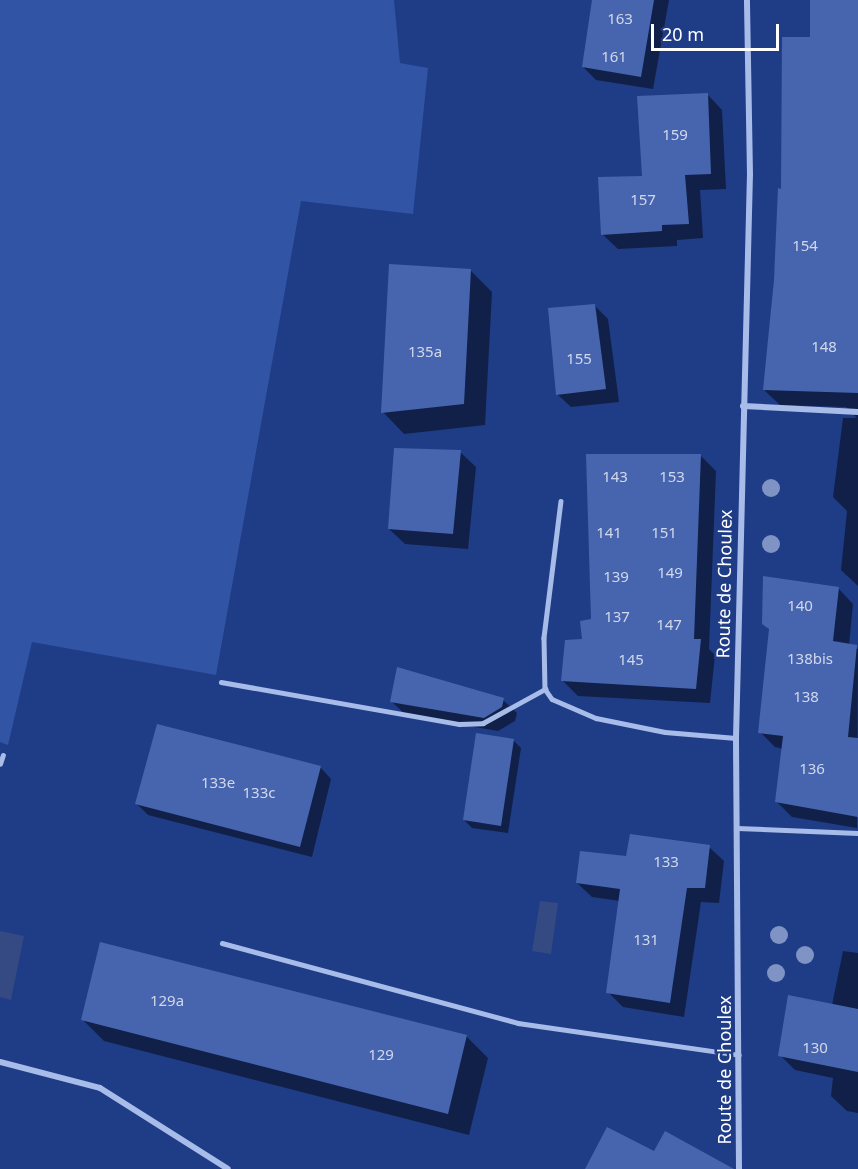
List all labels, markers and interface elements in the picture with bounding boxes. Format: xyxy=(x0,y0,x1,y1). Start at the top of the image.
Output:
house number: 163 xyxy=(607,10,633,28)
scale bar xyxy=(654,12,782,50)
text: 20 m xyxy=(662,22,704,46)
house number: 161 xyxy=(601,48,627,66)
house number: 159 xyxy=(662,126,688,144)
house number: 157 xyxy=(630,191,656,209)
house number: 154 xyxy=(792,237,818,255)
house number: 148 xyxy=(811,338,837,356)
house number: 135a xyxy=(408,343,442,361)
house number: 155 xyxy=(566,350,592,368)
house number: 143 xyxy=(602,468,628,486)
house number: 153 xyxy=(659,468,685,486)
street label: Route de Choulex xyxy=(712,509,736,659)
house number: 141 xyxy=(596,524,622,542)
house number: 151 xyxy=(651,524,677,542)
house number: 149 xyxy=(657,564,683,582)
house number: 139 xyxy=(603,568,629,586)
house number: 140 xyxy=(787,597,813,615)
house number: 137 xyxy=(604,608,630,626)
house number: 147 xyxy=(656,616,682,634)
house number: 138bis xyxy=(787,650,833,668)
house number: 145 xyxy=(618,651,644,669)
house number: 138 xyxy=(793,688,819,706)
house number: 136 xyxy=(799,760,825,778)
house number: 133e xyxy=(201,774,235,792)
house number: 133c xyxy=(243,784,275,802)
house number: 133 xyxy=(653,853,679,871)
house number: 131 xyxy=(633,931,659,949)
house number: 129a xyxy=(150,992,184,1010)
street label: Route de Choulex xyxy=(713,996,735,1144)
house number: 130 xyxy=(802,1039,828,1057)
house number: 129 xyxy=(368,1046,394,1064)

